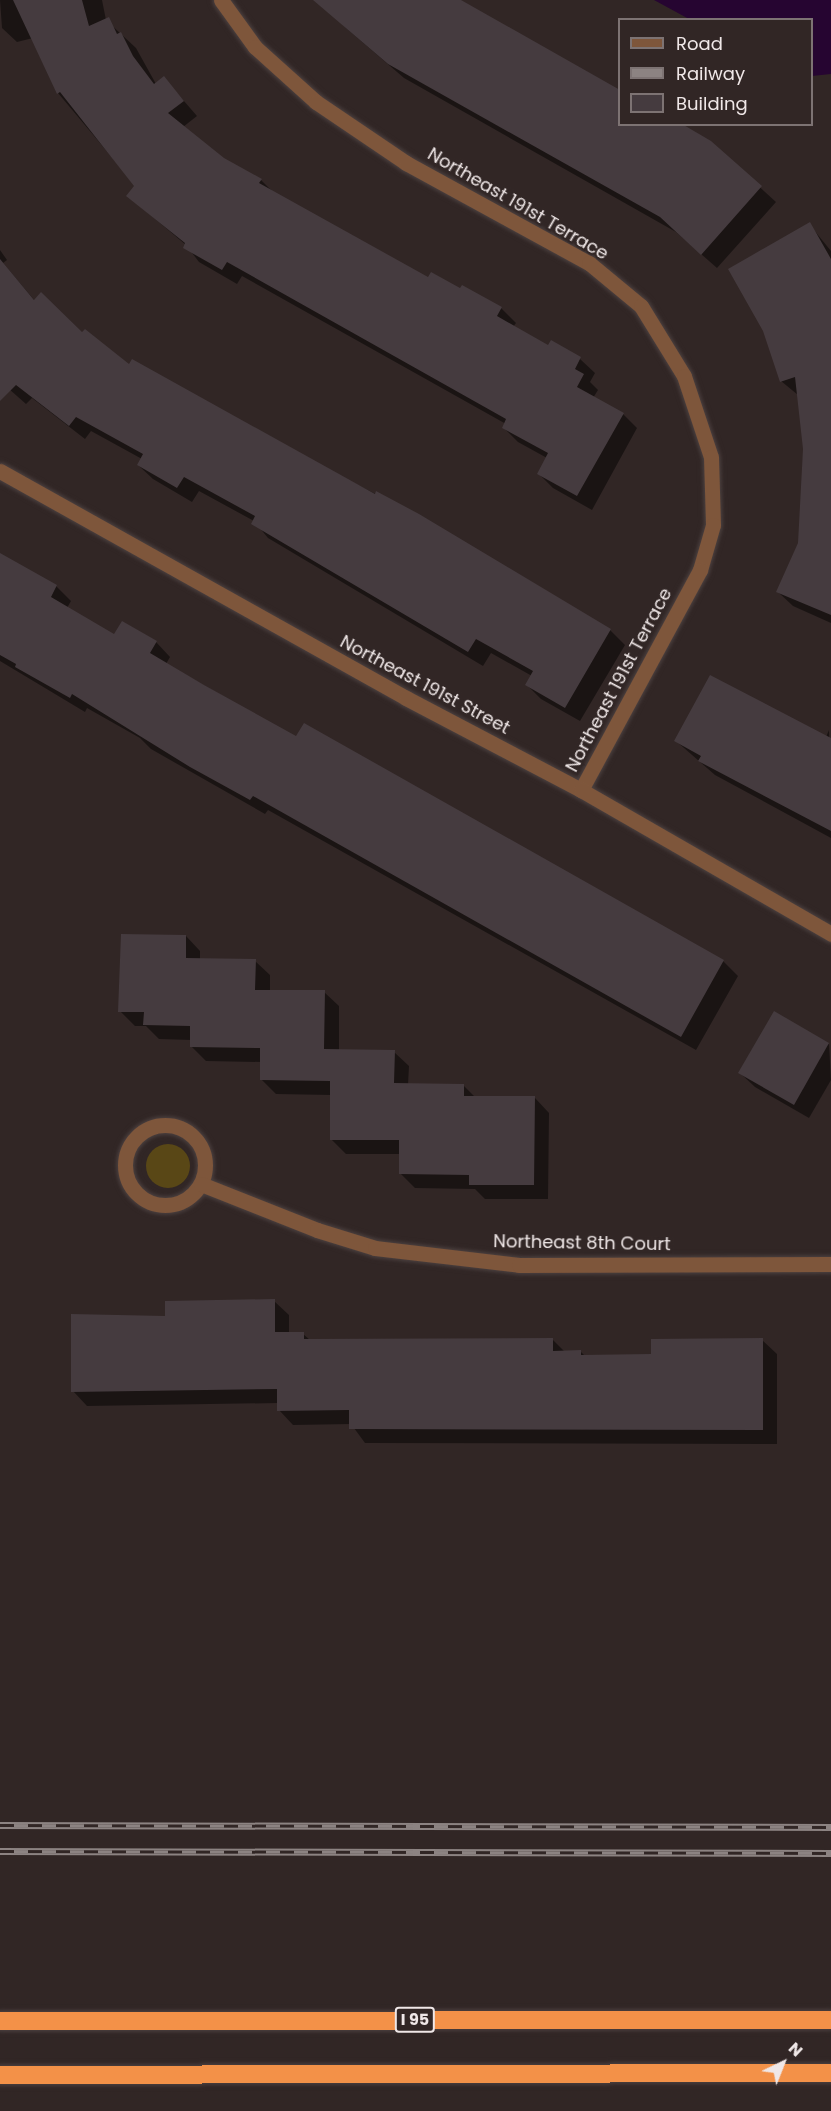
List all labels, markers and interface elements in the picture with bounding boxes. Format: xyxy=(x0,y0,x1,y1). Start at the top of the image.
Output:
legend xyxy=(618,18,813,126)
text: Road xyxy=(676,31,723,56)
text: Railway xyxy=(676,61,745,86)
text: Building xyxy=(676,91,748,116)
street label: Northeast 191st Terrace xyxy=(424,143,612,265)
street label: Northeast 191st Terrace xyxy=(561,584,677,776)
street label: Northeast 191st Street xyxy=(336,631,514,739)
street label: Northeast 8th Court xyxy=(493,1231,671,1255)
road number: I 95 xyxy=(394,2007,436,2033)
north arrow xyxy=(753,2033,813,2093)
text: N xyxy=(783,2037,808,2062)

